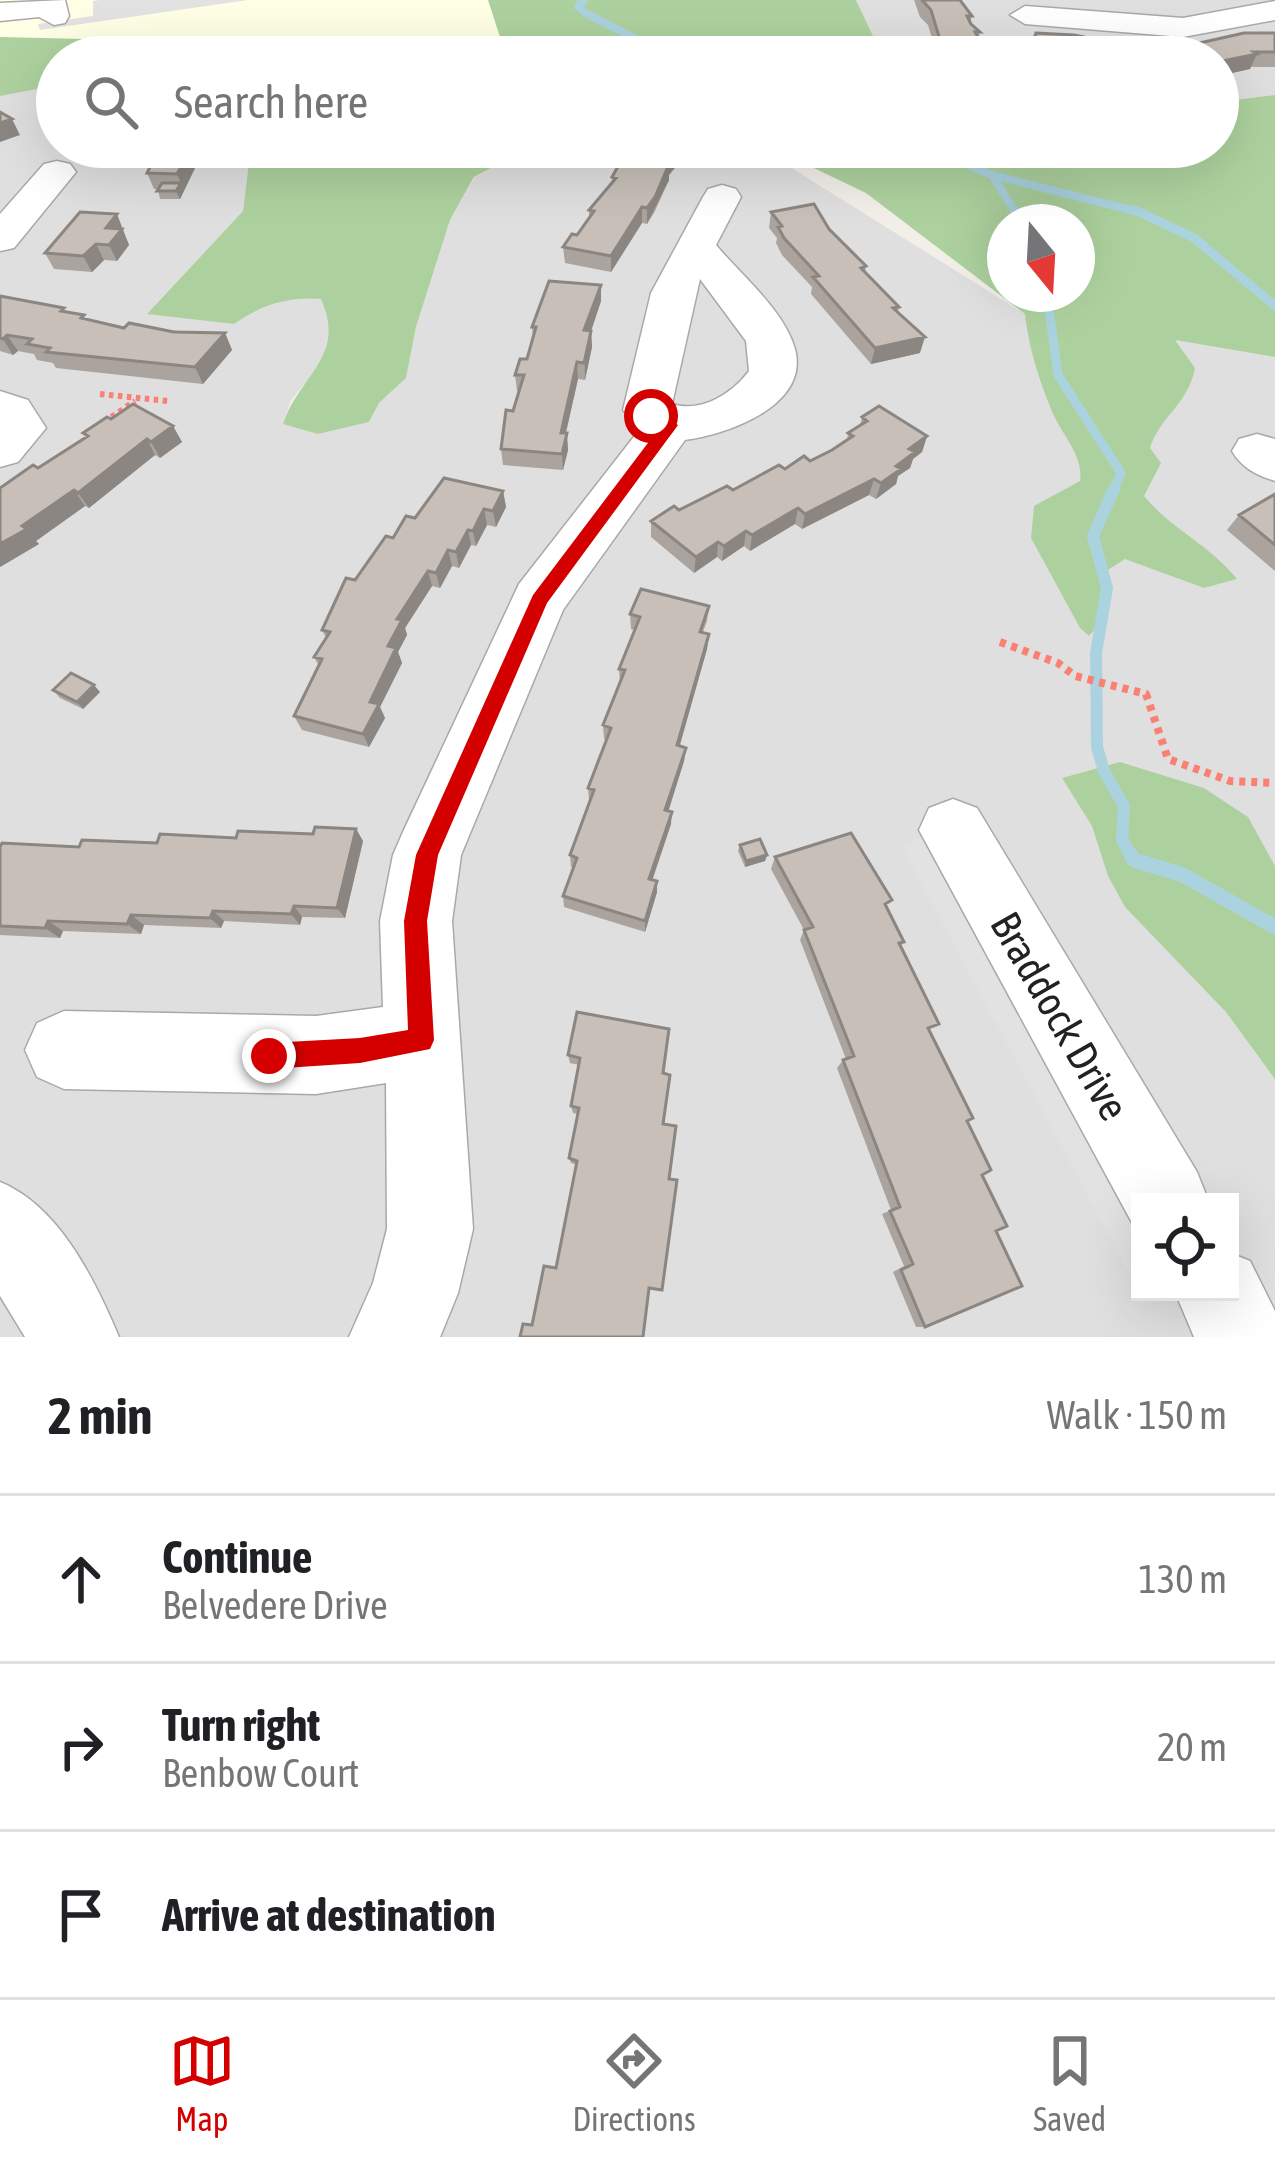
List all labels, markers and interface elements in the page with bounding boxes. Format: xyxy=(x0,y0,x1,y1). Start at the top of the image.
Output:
search box xyxy=(36,36,1239,168)
icon: search xyxy=(78,69,144,135)
text: Search here xyxy=(174,76,368,128)
north arrow xyxy=(987,204,1095,312)
route start xyxy=(624,389,678,443)
street label: Braddock Drive xyxy=(981,904,1139,1128)
route end xyxy=(242,1029,296,1083)
map controls xyxy=(1131,1193,1239,1301)
button: locate xyxy=(1131,1193,1239,1301)
text: 2 min xyxy=(48,1386,152,1445)
text: Walk · 150 m xyxy=(1047,1393,1227,1437)
text: Continue xyxy=(162,1531,313,1583)
icon: ahead xyxy=(48,1546,114,1612)
text: 130 m xyxy=(1139,1557,1227,1601)
text: Belvedere Drive xyxy=(162,1583,388,1627)
text: Turn right xyxy=(162,1699,320,1751)
icon: right xyxy=(48,1714,114,1780)
text: 20 m xyxy=(1157,1725,1227,1769)
text: Benbow Court xyxy=(162,1751,359,1795)
icon: arrive xyxy=(48,1882,114,1948)
text: Arrive at destination xyxy=(162,1889,496,1941)
tab: Map xyxy=(169,2028,235,2138)
tab: Directions xyxy=(572,2028,696,2138)
tab: Saved xyxy=(1033,2028,1106,2138)

